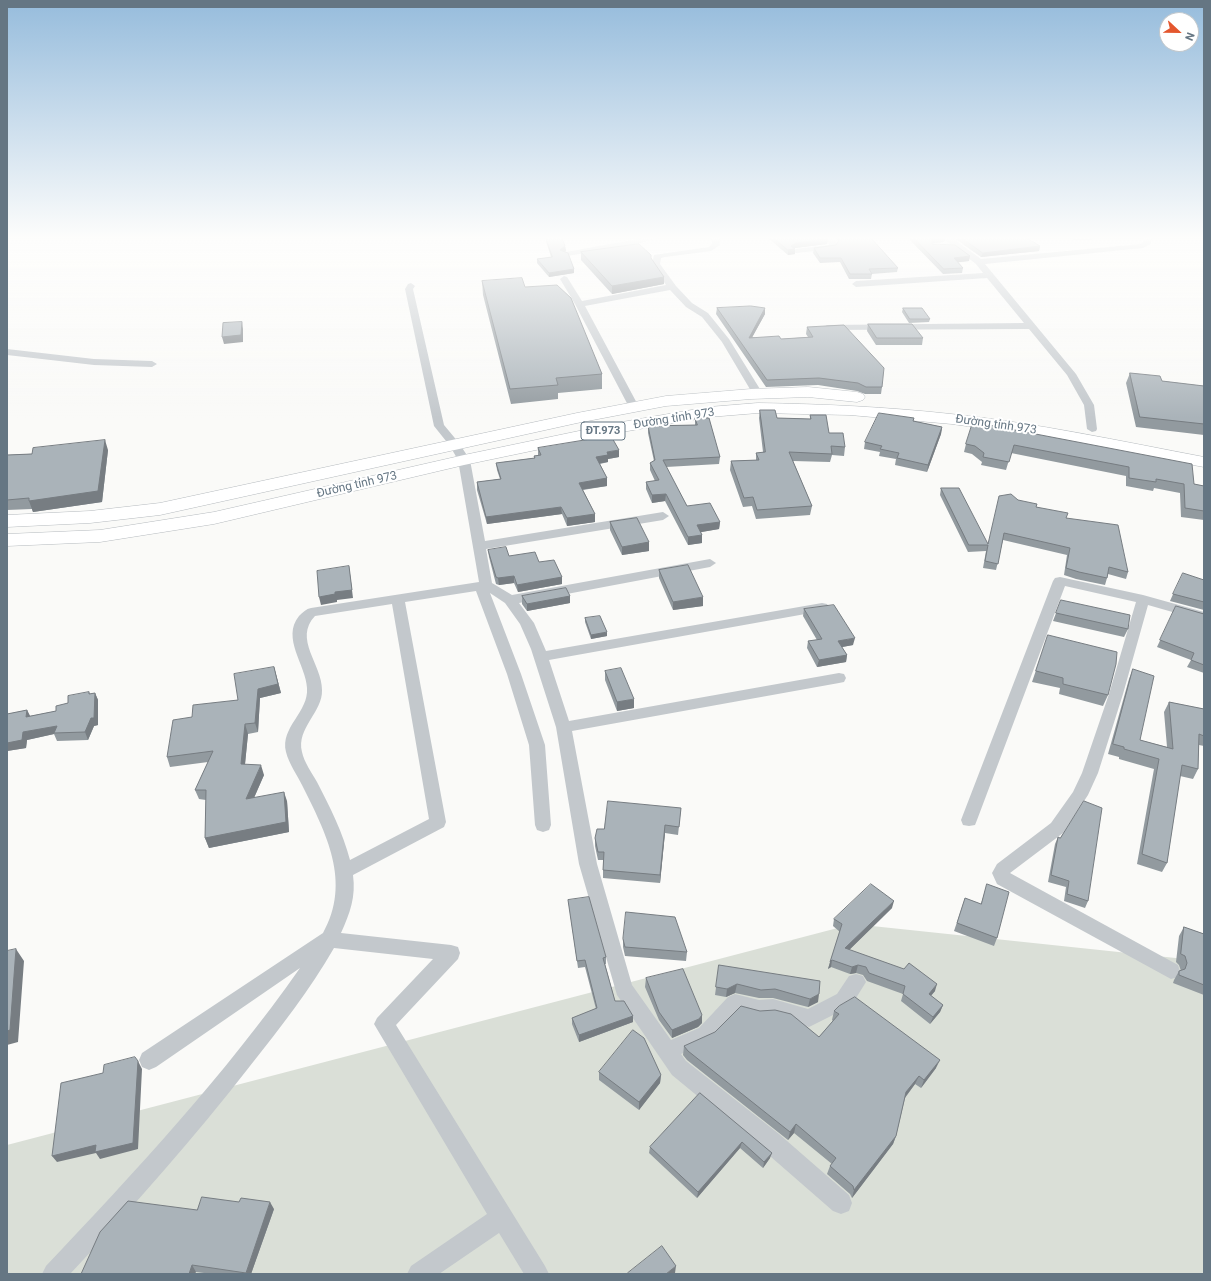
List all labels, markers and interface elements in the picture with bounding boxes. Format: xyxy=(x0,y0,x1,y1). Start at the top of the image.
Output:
north arrow xyxy=(1159,12,1199,52)
text: N xyxy=(1182,30,1197,42)
street label: Đường tỉnh 973 xyxy=(632,405,716,433)
street label: Đường tỉnh 973 xyxy=(954,412,1038,438)
road number: ĐT.973 xyxy=(581,422,625,440)
street label: Đường tỉnh 973 xyxy=(315,469,399,501)

